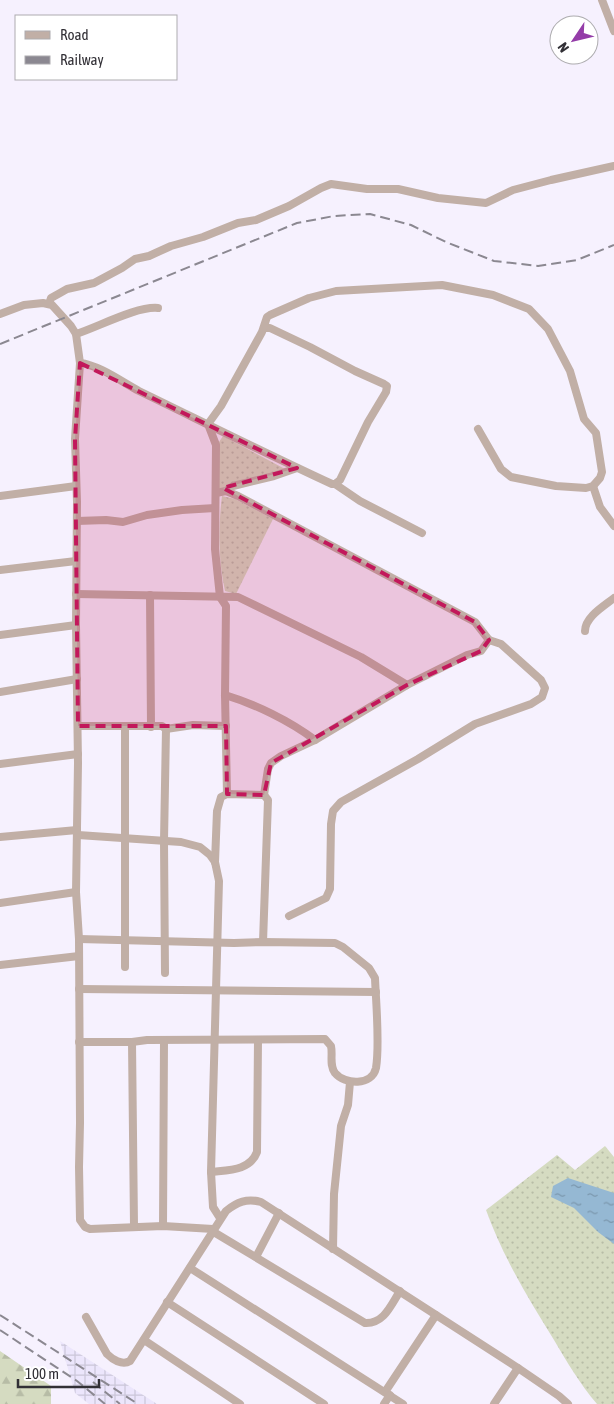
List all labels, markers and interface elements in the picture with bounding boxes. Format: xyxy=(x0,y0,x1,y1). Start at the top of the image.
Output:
legend xyxy=(15,15,178,80)
north arrow xyxy=(549,15,599,65)
text: Road xyxy=(60,26,89,43)
text: N xyxy=(554,39,572,55)
text: Railway xyxy=(60,51,104,68)
scale bar xyxy=(18,1356,99,1388)
text: 100 m xyxy=(25,1365,59,1382)

